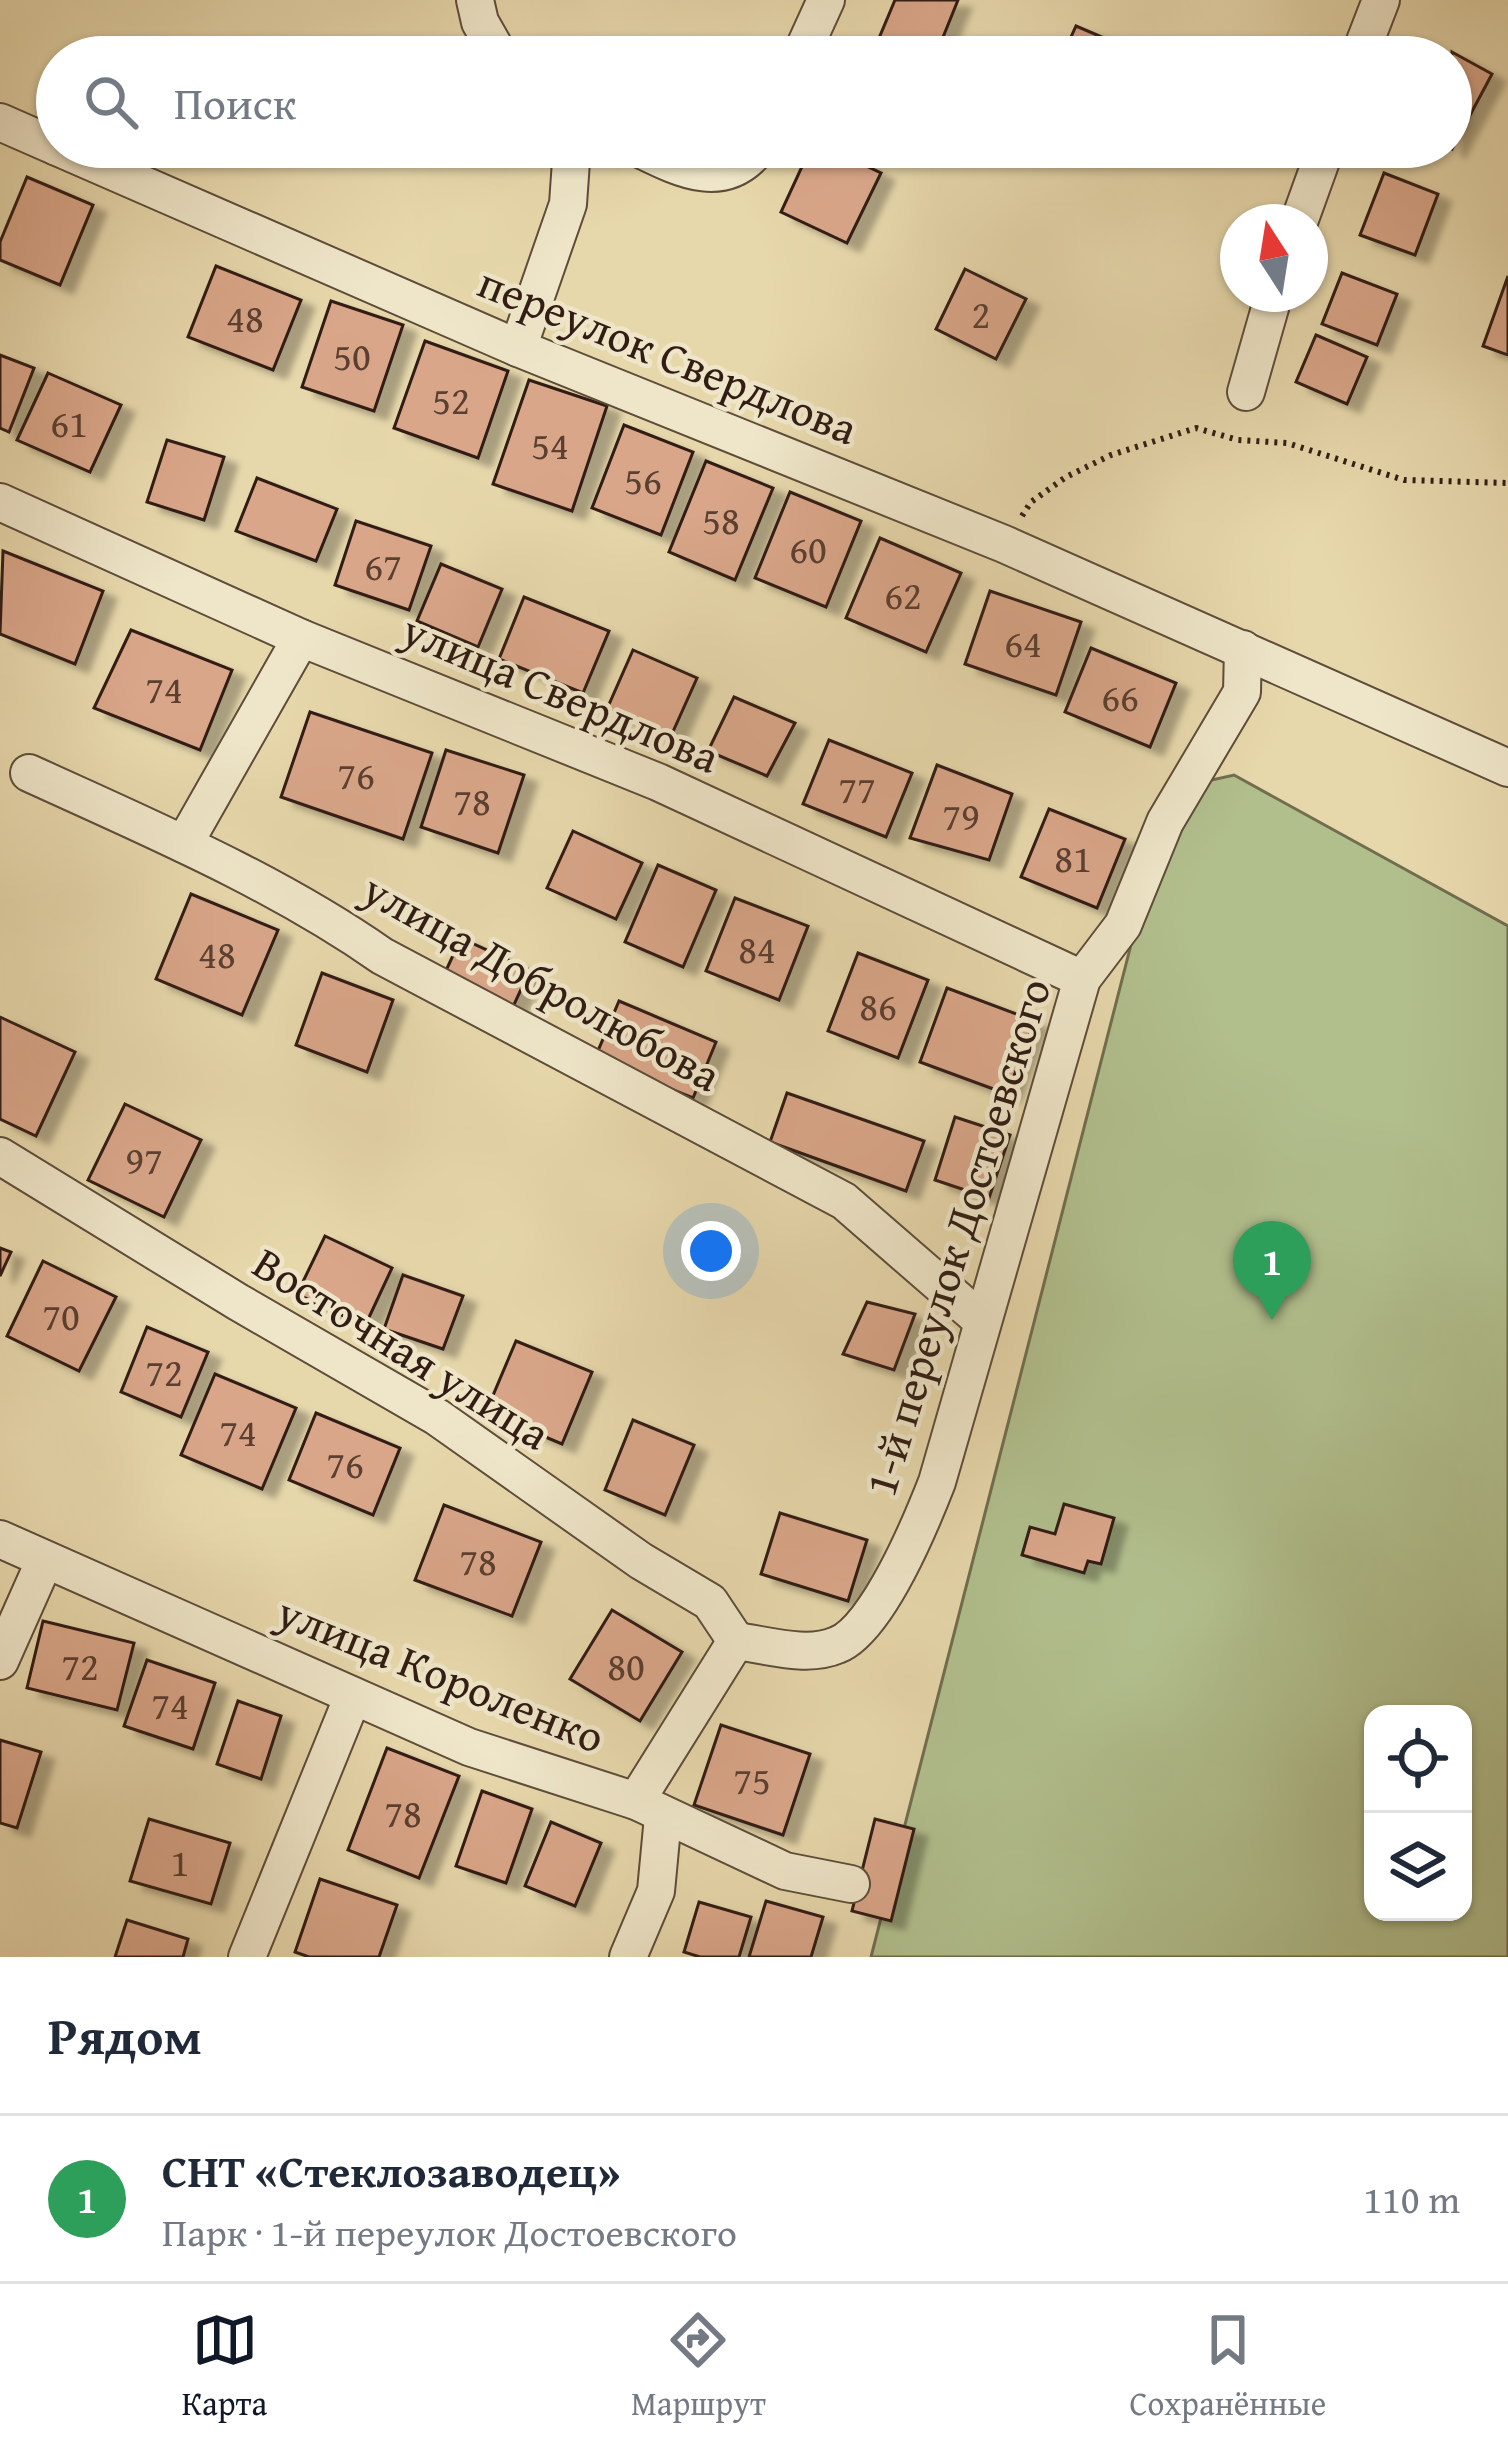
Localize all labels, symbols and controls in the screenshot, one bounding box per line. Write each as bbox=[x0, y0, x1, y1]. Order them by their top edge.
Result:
search box bbox=[36, 36, 1472, 168]
icon: search bbox=[78, 69, 144, 135]
text: Поиск bbox=[174, 70, 296, 135]
north arrow bbox=[1220, 204, 1328, 312]
street label: переулок Свердлова bbox=[469, 249, 868, 460]
house number: 2 bbox=[972, 285, 990, 342]
house number: 48 bbox=[226, 289, 264, 346]
house number: 50 bbox=[333, 327, 371, 384]
house number: 52 bbox=[432, 371, 470, 428]
house number: 61 bbox=[50, 394, 88, 451]
house number: 54 bbox=[531, 416, 569, 473]
house number: 56 bbox=[624, 451, 662, 508]
house number: 58 bbox=[702, 491, 740, 548]
house number: 60 bbox=[789, 520, 827, 577]
house number: 67 bbox=[364, 537, 402, 594]
house number: 62 bbox=[884, 566, 922, 623]
street label: улица Свердлова bbox=[392, 596, 730, 789]
house number: 64 bbox=[1004, 614, 1042, 671]
house number: 74 bbox=[145, 660, 183, 717]
house number: 66 bbox=[1101, 668, 1139, 725]
house number: 76 bbox=[337, 746, 375, 803]
house number: 77 bbox=[838, 760, 876, 817]
house number: 78 bbox=[453, 772, 491, 829]
house number: 79 bbox=[942, 787, 980, 844]
house number: 81 bbox=[1054, 829, 1092, 886]
street label: улица Добролюбова bbox=[351, 856, 733, 1107]
house number: 84 bbox=[738, 920, 776, 977]
house number: 48 bbox=[198, 925, 236, 982]
street label: 1-й переулок Достоевского bbox=[847, 970, 1066, 1503]
house number: 86 bbox=[859, 977, 897, 1034]
house number: 97 bbox=[125, 1131, 163, 1188]
your location bbox=[681, 1221, 741, 1281]
pin: 1 bbox=[1233, 1221, 1311, 1320]
street label: Восточная улица bbox=[241, 1230, 564, 1465]
house number: 70 bbox=[42, 1287, 80, 1344]
house number: 72 bbox=[145, 1343, 183, 1400]
house number: 74 bbox=[219, 1403, 257, 1460]
house number: 76 bbox=[326, 1435, 364, 1492]
house number: 78 bbox=[459, 1532, 497, 1589]
street label: улица Короленко bbox=[267, 1578, 615, 1769]
house number: 72 bbox=[61, 1637, 99, 1694]
house number: 80 bbox=[607, 1637, 645, 1694]
house number: 74 bbox=[151, 1676, 189, 1733]
map controls bbox=[1364, 1705, 1472, 1921]
button: locate bbox=[1364, 1705, 1472, 1813]
house number: 75 bbox=[733, 1751, 771, 1808]
house number: 78 bbox=[384, 1784, 422, 1841]
button: layers bbox=[1364, 1813, 1472, 1921]
house number: 1 bbox=[171, 1833, 189, 1890]
text: Рядом bbox=[48, 1998, 202, 2073]
text: СНТ «Стеклозаводец» bbox=[162, 2138, 620, 2203]
text: 1 bbox=[77, 2170, 97, 2227]
text: 110 m bbox=[1363, 2170, 1460, 2227]
text: Парк · 1-й переулок Достоевского bbox=[162, 2203, 737, 2260]
tab: Карта bbox=[182, 2307, 267, 2427]
tab: Маршрут bbox=[631, 2307, 766, 2427]
tab: Сохранённые bbox=[1130, 2307, 1326, 2427]

